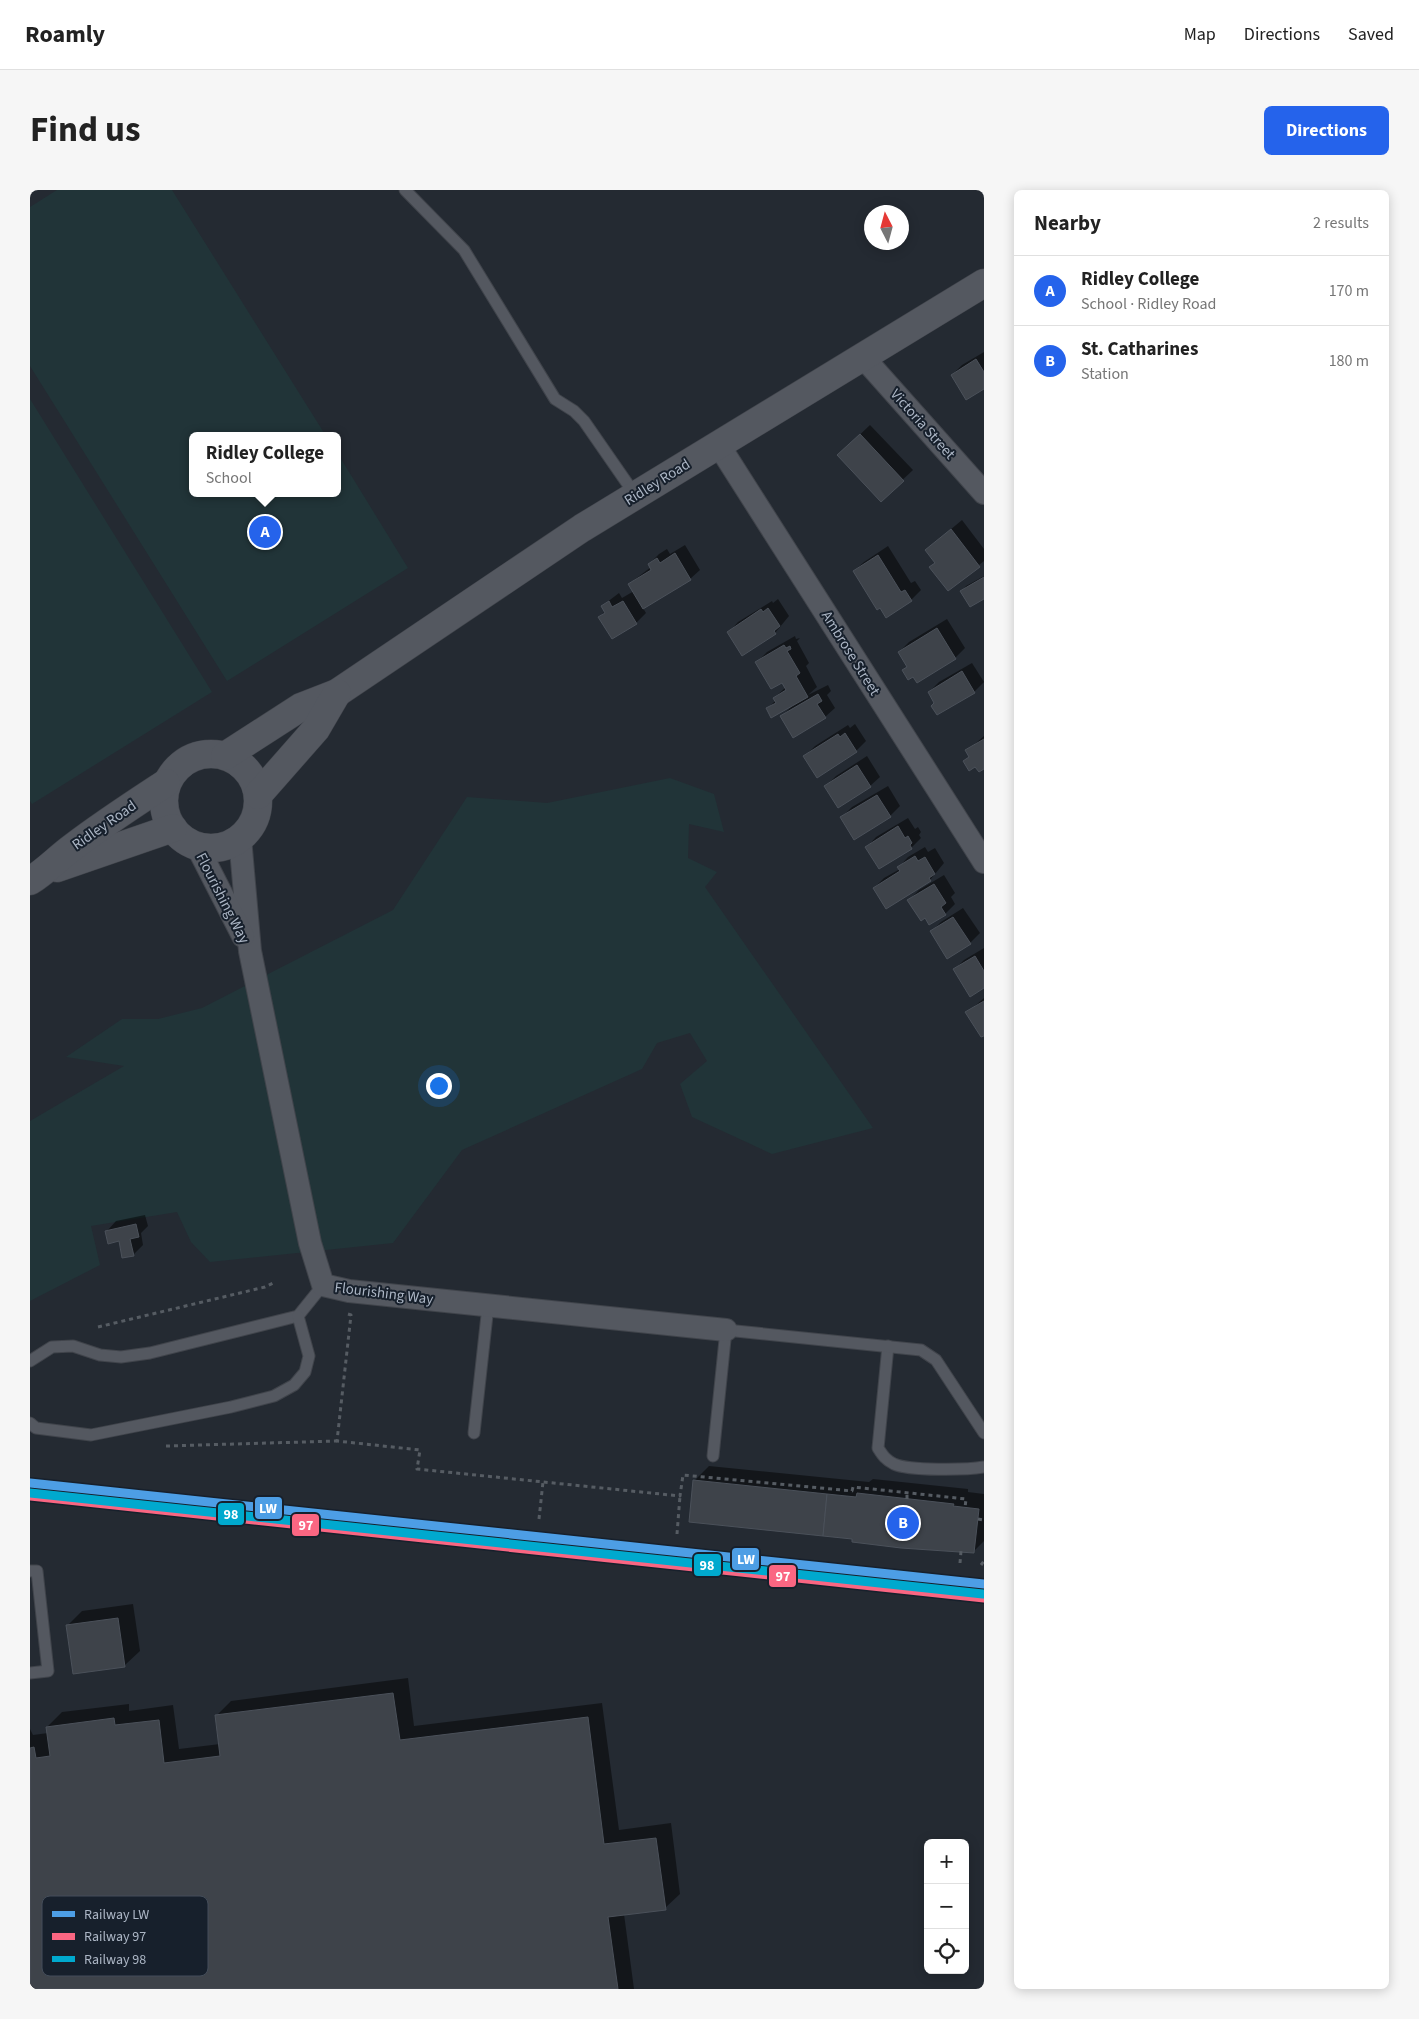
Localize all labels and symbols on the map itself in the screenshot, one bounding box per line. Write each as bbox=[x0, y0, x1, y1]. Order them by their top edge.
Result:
north arrow bbox=[864, 205, 909, 250]
street label: Victoria Street bbox=[885, 385, 960, 464]
street label: Ridley Road bbox=[620, 454, 694, 511]
pin: A bbox=[249, 513, 281, 551]
street label: Ambrose Street bbox=[816, 607, 885, 700]
street label: Ridley Road bbox=[68, 796, 141, 855]
street label: Flourishing Way bbox=[191, 849, 254, 947]
your location bbox=[426, 1073, 452, 1099]
street label: Flourishing Way bbox=[333, 1277, 435, 1310]
line badge: LW bbox=[254, 1496, 283, 1520]
text: LW bbox=[259, 1499, 278, 1519]
line badge: 98 bbox=[217, 1502, 245, 1526]
pin: B bbox=[887, 1504, 919, 1542]
text: 98 bbox=[224, 1505, 238, 1525]
line badge: 97 bbox=[291, 1513, 320, 1537]
text: 97 bbox=[299, 1516, 313, 1536]
line badge: LW bbox=[731, 1547, 760, 1571]
text: LW bbox=[737, 1550, 756, 1570]
line badge: 98 bbox=[693, 1553, 722, 1577]
text: 98 bbox=[700, 1556, 714, 1576]
line badge: 97 bbox=[768, 1564, 797, 1588]
text: 97 bbox=[776, 1567, 790, 1587]
legend bbox=[42, 1896, 208, 1976]
text: Railway LW bbox=[84, 1905, 149, 1925]
text: Railway 97 bbox=[84, 1927, 146, 1947]
text: Railway 98 bbox=[84, 1950, 146, 1970]

